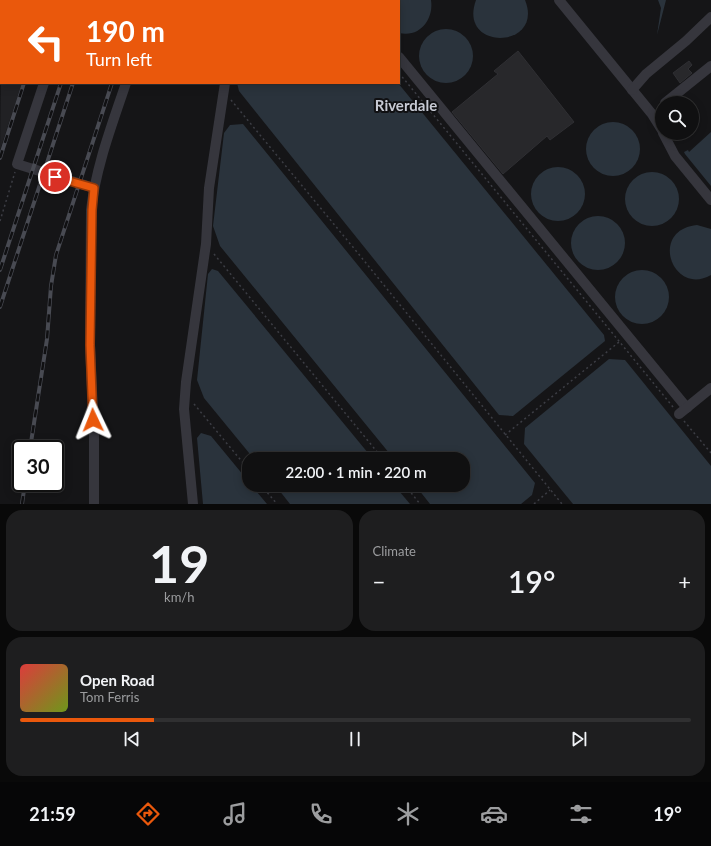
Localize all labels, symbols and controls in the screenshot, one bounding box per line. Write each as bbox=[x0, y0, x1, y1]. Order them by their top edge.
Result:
text: 190 m bbox=[86, 14, 165, 48]
icon: left bbox=[20, 16, 72, 68]
text: Turn left bbox=[86, 48, 152, 70]
district label: Riverdale bbox=[375, 96, 437, 114]
map controls bbox=[655, 96, 699, 140]
button: search bbox=[655, 96, 699, 140]
pin bbox=[38, 160, 72, 194]
icon: arrive bbox=[44, 166, 66, 188]
position arrow bbox=[72, 399, 114, 441]
speed limit sign: 30 bbox=[12, 440, 64, 492]
text: 22:00 · 1 min · 220 m bbox=[286, 463, 426, 481]
text: 19 bbox=[149, 532, 209, 594]
text: Climate bbox=[373, 543, 416, 559]
text: 19° bbox=[508, 563, 555, 599]
text: − bbox=[373, 568, 385, 595]
text: + bbox=[678, 568, 691, 595]
text: km/h bbox=[164, 589, 194, 605]
text: Open Road bbox=[80, 671, 155, 689]
text: Tom Ferris bbox=[80, 689, 139, 705]
icon: previous bbox=[121, 728, 143, 750]
icon: pause bbox=[344, 728, 366, 750]
icon: next bbox=[568, 728, 590, 750]
icon: directions bbox=[134, 800, 162, 828]
icon: music bbox=[221, 800, 249, 828]
icon: phone bbox=[307, 800, 335, 828]
icon: climate bbox=[394, 800, 422, 828]
icon: car bbox=[480, 800, 508, 828]
icon: filters bbox=[567, 800, 595, 828]
text: 21:59 bbox=[29, 803, 76, 825]
text: 19° bbox=[653, 803, 682, 825]

